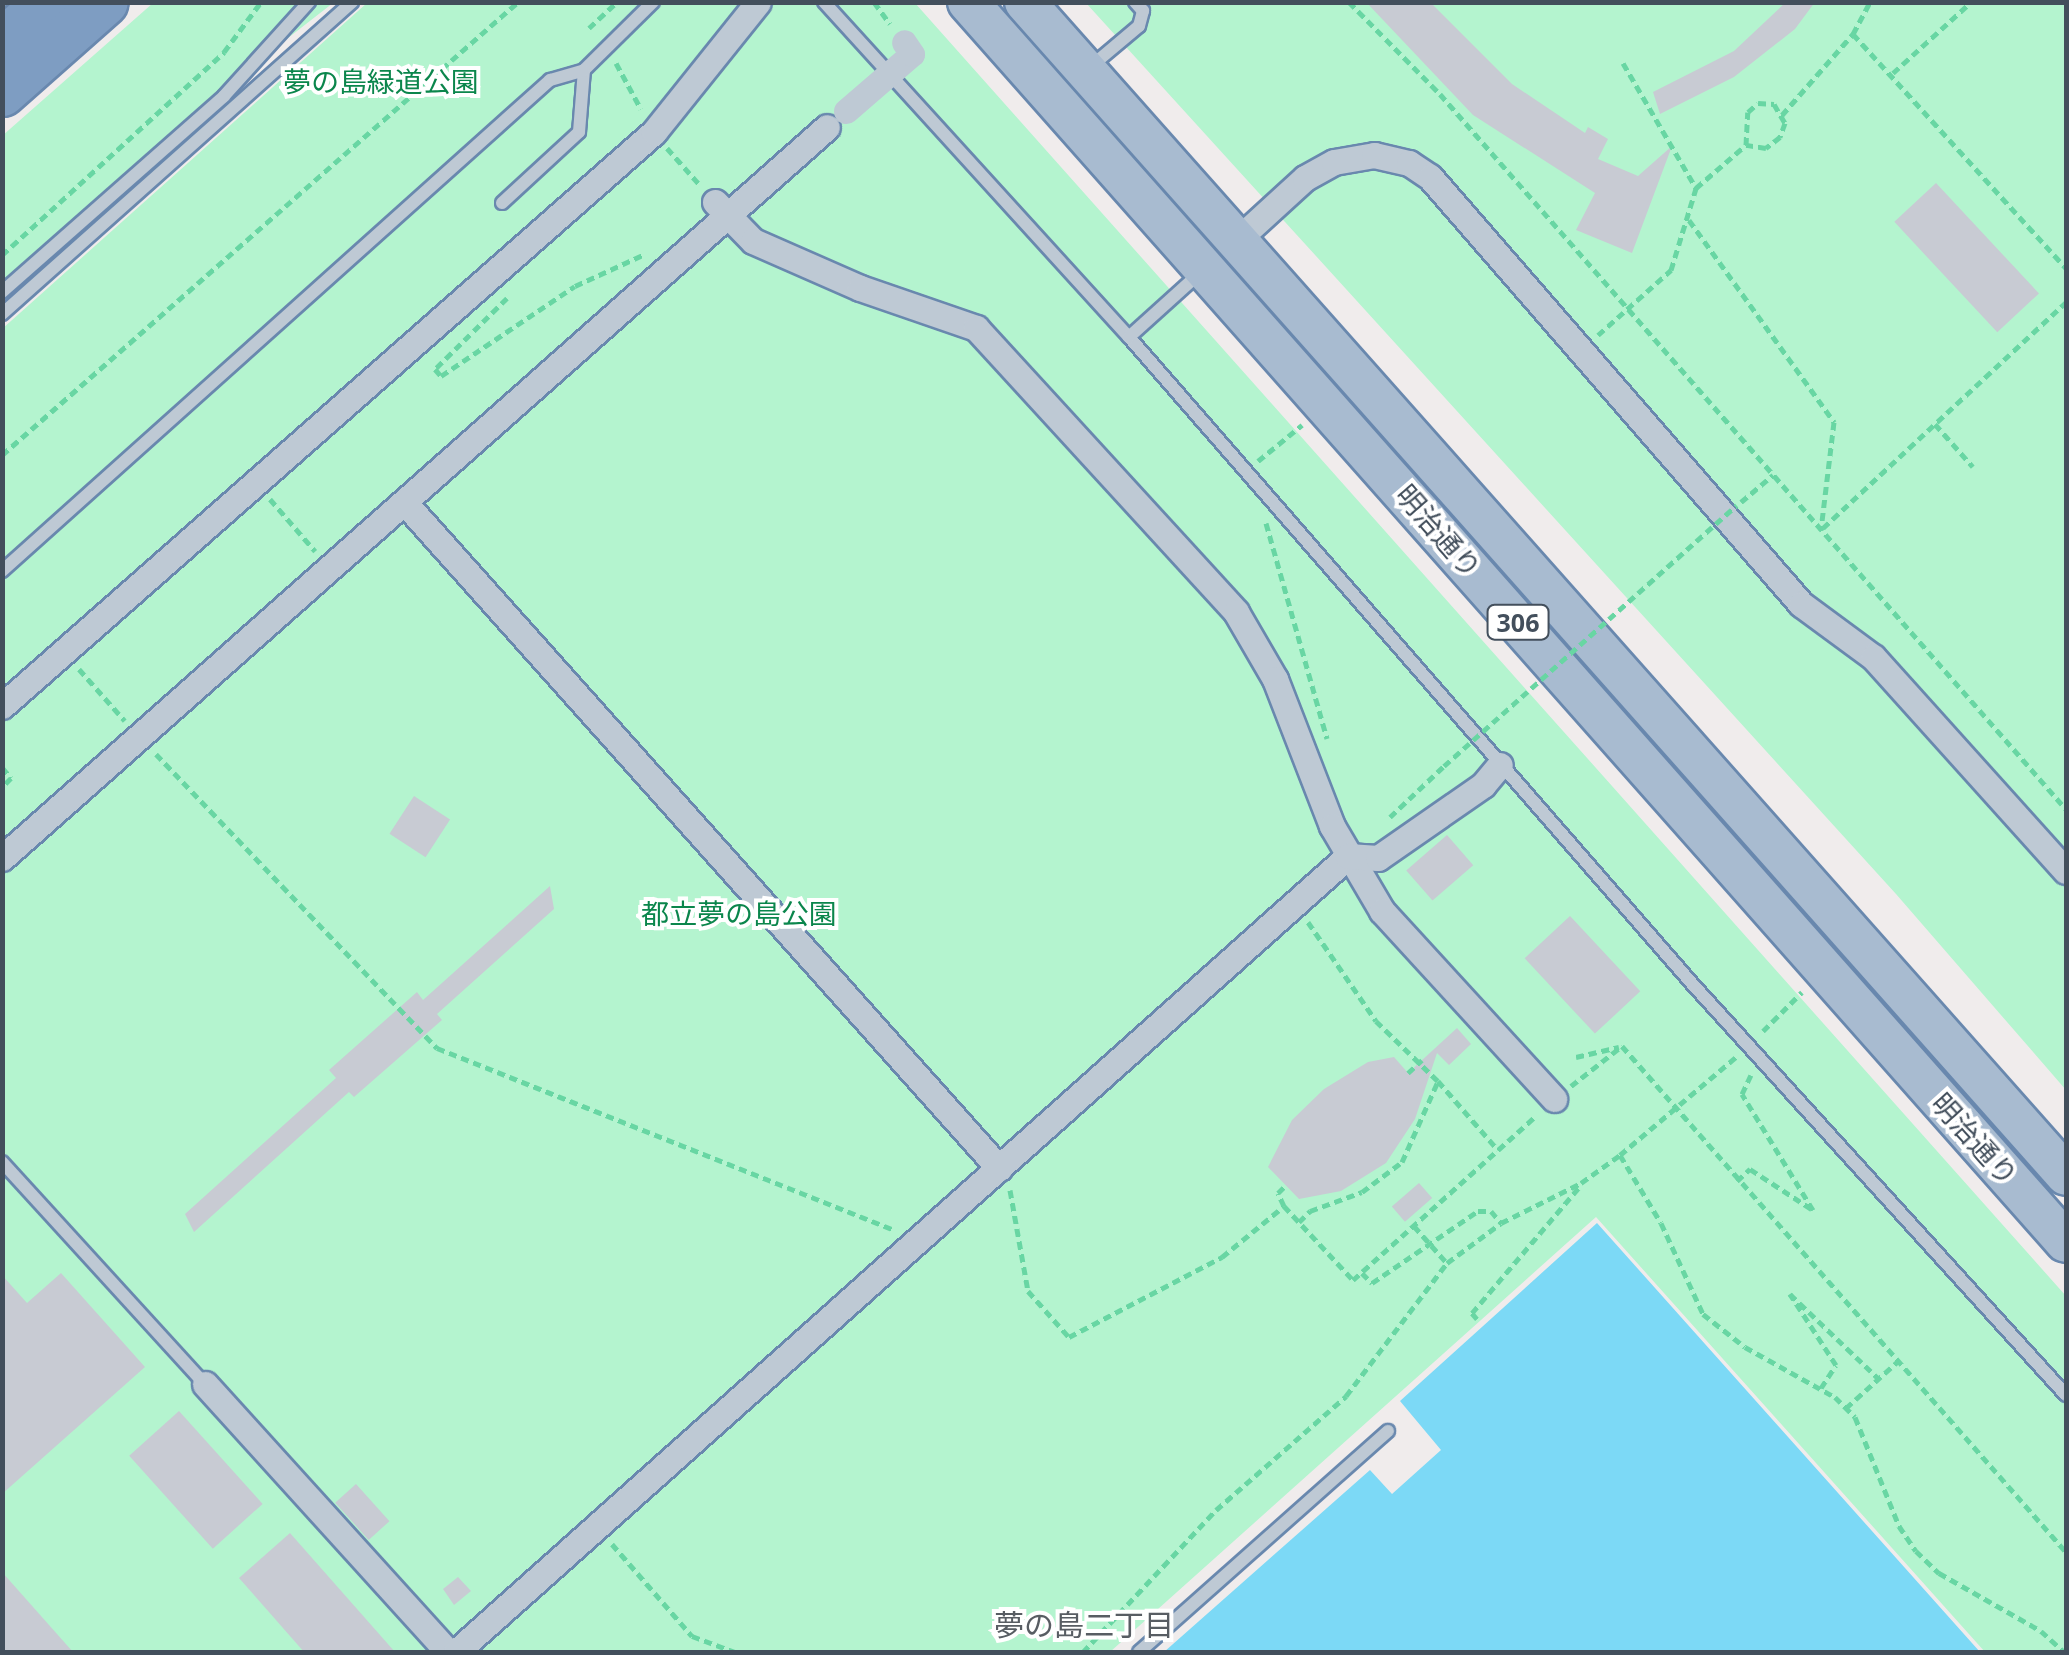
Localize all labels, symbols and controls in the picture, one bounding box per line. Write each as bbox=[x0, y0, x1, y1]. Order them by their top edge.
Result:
park label: 夢の島緑道公園 bbox=[283, 64, 479, 98]
street label: 明治通り bbox=[1390, 478, 1488, 584]
road number: 306 bbox=[1486, 602, 1550, 642]
park label: 都立夢の島公園 bbox=[641, 896, 837, 930]
street label: 明治通り bbox=[1925, 1086, 2025, 1192]
district label: 夢の島二丁目 bbox=[994, 1607, 1174, 1643]

